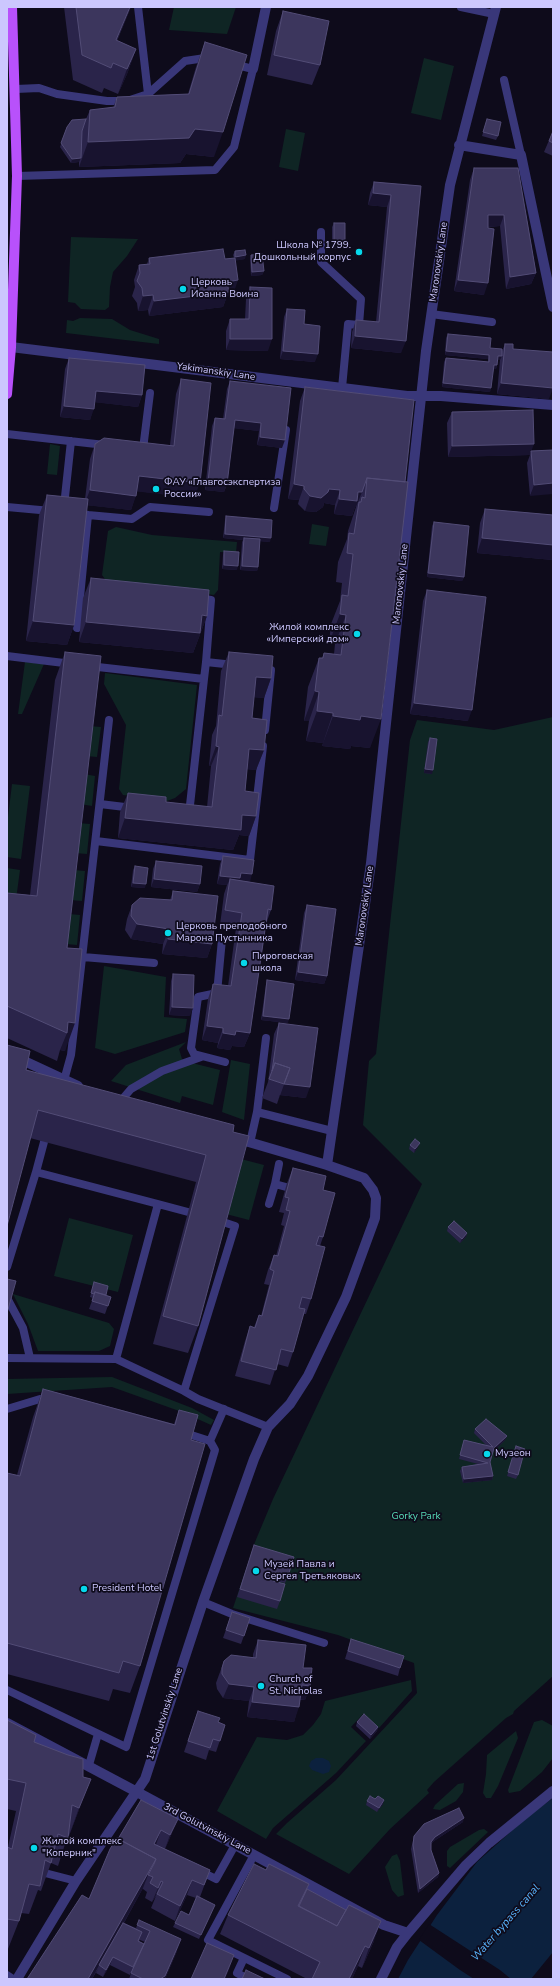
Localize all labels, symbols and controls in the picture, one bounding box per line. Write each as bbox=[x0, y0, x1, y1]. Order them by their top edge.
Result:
street label: Maronovskiy Lane bbox=[427, 221, 451, 303]
place label: Школа № 1799. Дошкольный корпус bbox=[253, 240, 351, 264]
marker: Школа № 1799. Дошкольный корпус bbox=[354, 247, 364, 257]
place label: Церковь Иоанна Воина bbox=[191, 277, 259, 300]
marker: Церковь Иоанна Воина bbox=[178, 284, 188, 294]
street label: Yakimanskiy Lane bbox=[176, 361, 256, 383]
place label: ФАУ «Главгосэкспертиза России» bbox=[164, 477, 281, 500]
marker: ФАУ «Главгосэкспертиза России» bbox=[151, 484, 161, 494]
street label: Maronovskiy Lane bbox=[391, 543, 411, 625]
place label: Жилой комплекс «Имперский дом» bbox=[267, 622, 349, 646]
marker: Жилой комплекс «Имперский дом» bbox=[352, 629, 362, 639]
street label: Maronovskiy Lane bbox=[353, 865, 377, 947]
place label: Церковь преподобного Марона Пустынника bbox=[176, 921, 287, 944]
marker: Церковь преподобного Марона Пустынника bbox=[163, 928, 173, 938]
place label: Пироговская школа bbox=[252, 951, 313, 974]
marker: Пироговская школа bbox=[239, 958, 249, 968]
place label: Музеон bbox=[495, 1448, 531, 1460]
marker: Музеон bbox=[482, 1449, 492, 1459]
park label: Gorky Park bbox=[392, 1511, 440, 1523]
place label: Музей Павла и Сергея Третьяковых bbox=[264, 1559, 361, 1582]
marker: Музей Павла и Сергея Третьяковых bbox=[251, 1566, 261, 1576]
place label: President Hotel bbox=[92, 1583, 162, 1595]
marker: President Hotel bbox=[79, 1584, 89, 1594]
street label: 1st Golutvinskiy Lane bbox=[144, 1666, 186, 1762]
place label: Church of St. Nicholas bbox=[269, 1674, 322, 1698]
marker: Church of St. Nicholas bbox=[256, 1681, 266, 1691]
street label: 3rd Golutvinskiy Lane bbox=[161, 1801, 253, 1857]
place label: Жилой комплекс "Коперник" bbox=[42, 1836, 122, 1860]
marker: Жилой комплекс "Коперник" bbox=[29, 1843, 39, 1853]
water label: Water bypass canal bbox=[469, 1882, 543, 1964]

